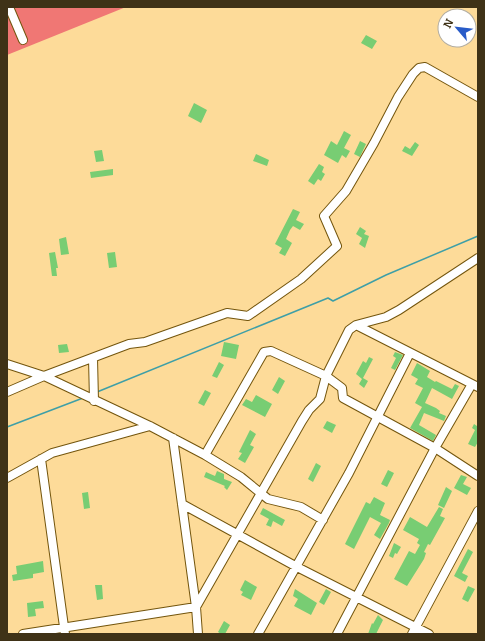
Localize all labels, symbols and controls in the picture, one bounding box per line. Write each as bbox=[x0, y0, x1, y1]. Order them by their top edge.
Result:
north arrow bbox=[437, 8, 477, 48]
text: N bbox=[441, 16, 457, 30]

